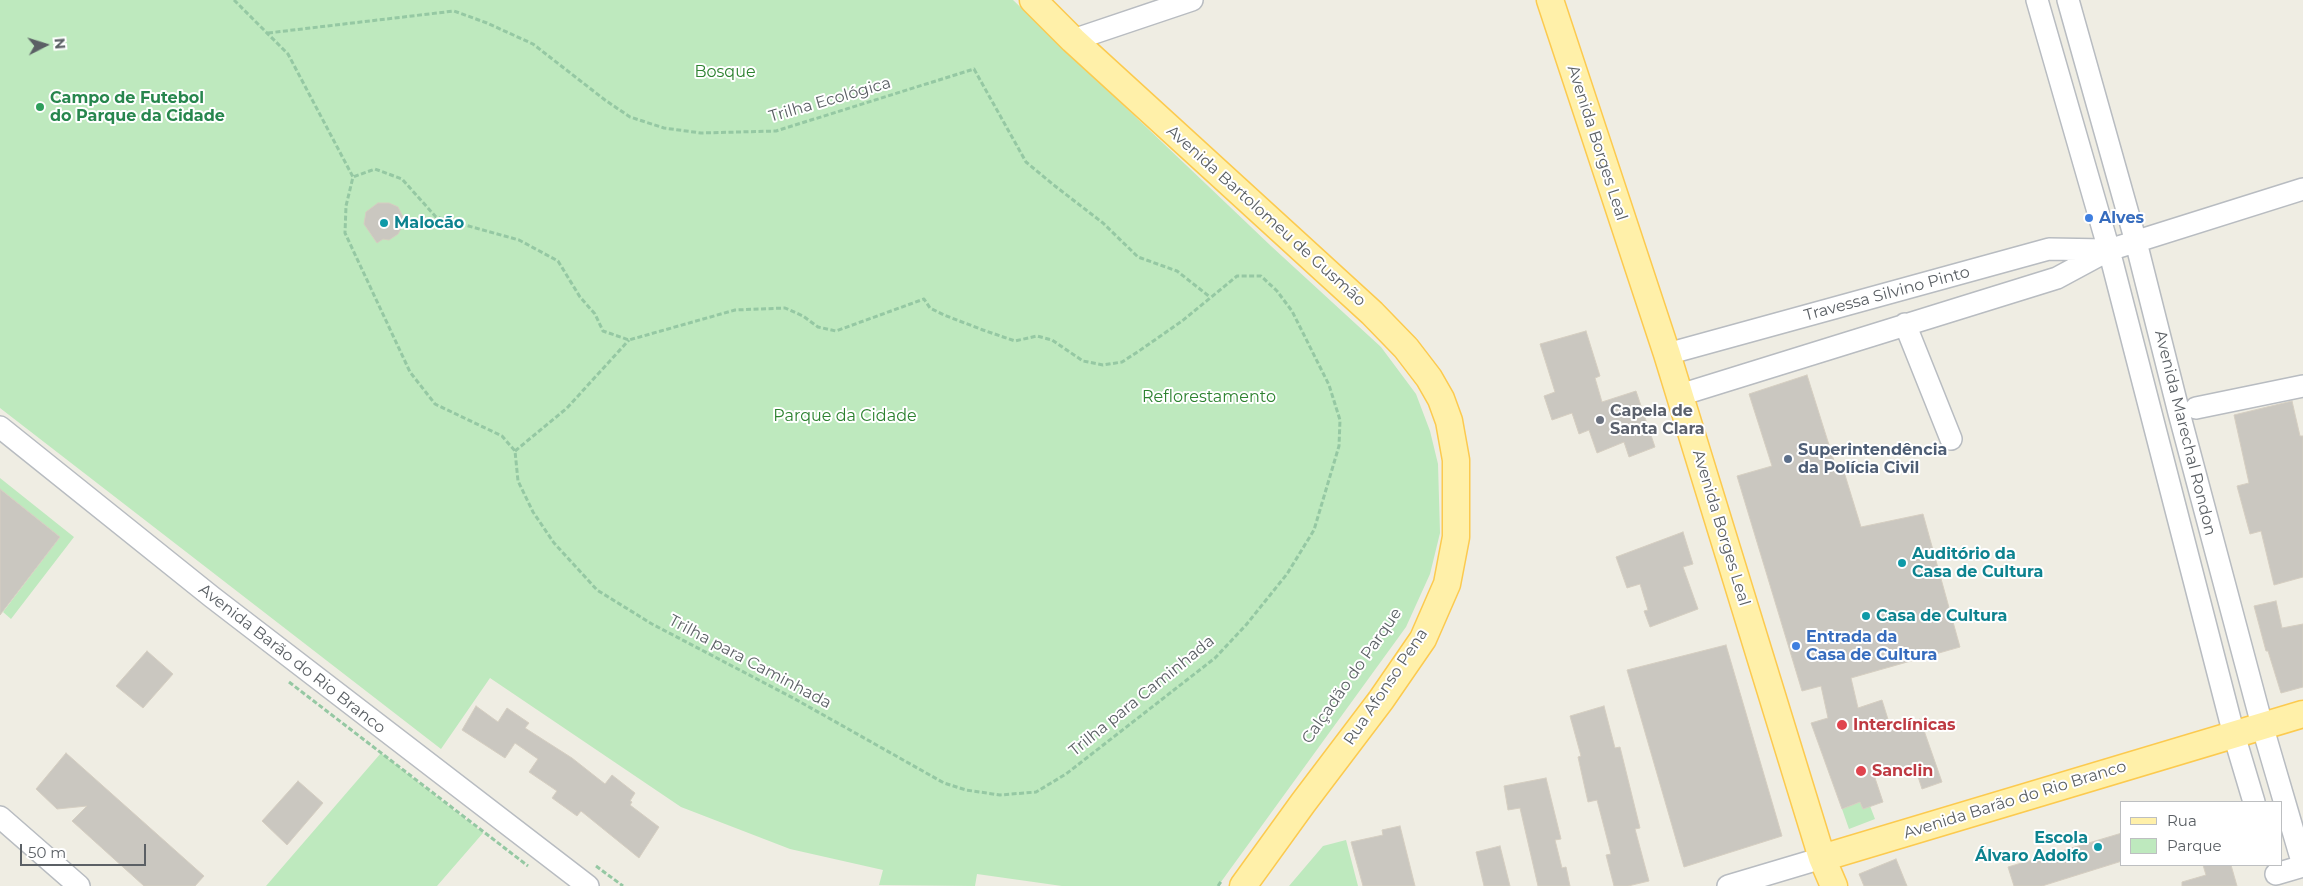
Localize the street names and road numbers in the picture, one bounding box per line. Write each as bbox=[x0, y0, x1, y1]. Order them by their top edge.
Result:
street label: Avenida Borges Leal bbox=[1563, 63, 1631, 223]
street label: Trilha Ecológica bbox=[767, 73, 893, 127]
street label: Avenida Bartolomeu de Gusmão bbox=[1163, 121, 1369, 311]
street label: Travessa Silvino Pinto bbox=[1802, 263, 1972, 325]
street label: Avenida Marechal Rondon bbox=[2150, 328, 2220, 538]
street label: Avenida Borges Leal bbox=[1688, 448, 1754, 608]
street label: Avenida Barão do Rio Branco bbox=[195, 580, 389, 738]
street label: Calçadão do Parque bbox=[1298, 604, 1406, 748]
street label: Trilha para Caminhada bbox=[665, 611, 835, 713]
street label: Rua Afonso Pena bbox=[1340, 625, 1432, 749]
street label: Trilha para Caminhada bbox=[1066, 632, 1218, 760]
street label: Avenida Barão do Rio Branco bbox=[1901, 757, 2129, 843]

